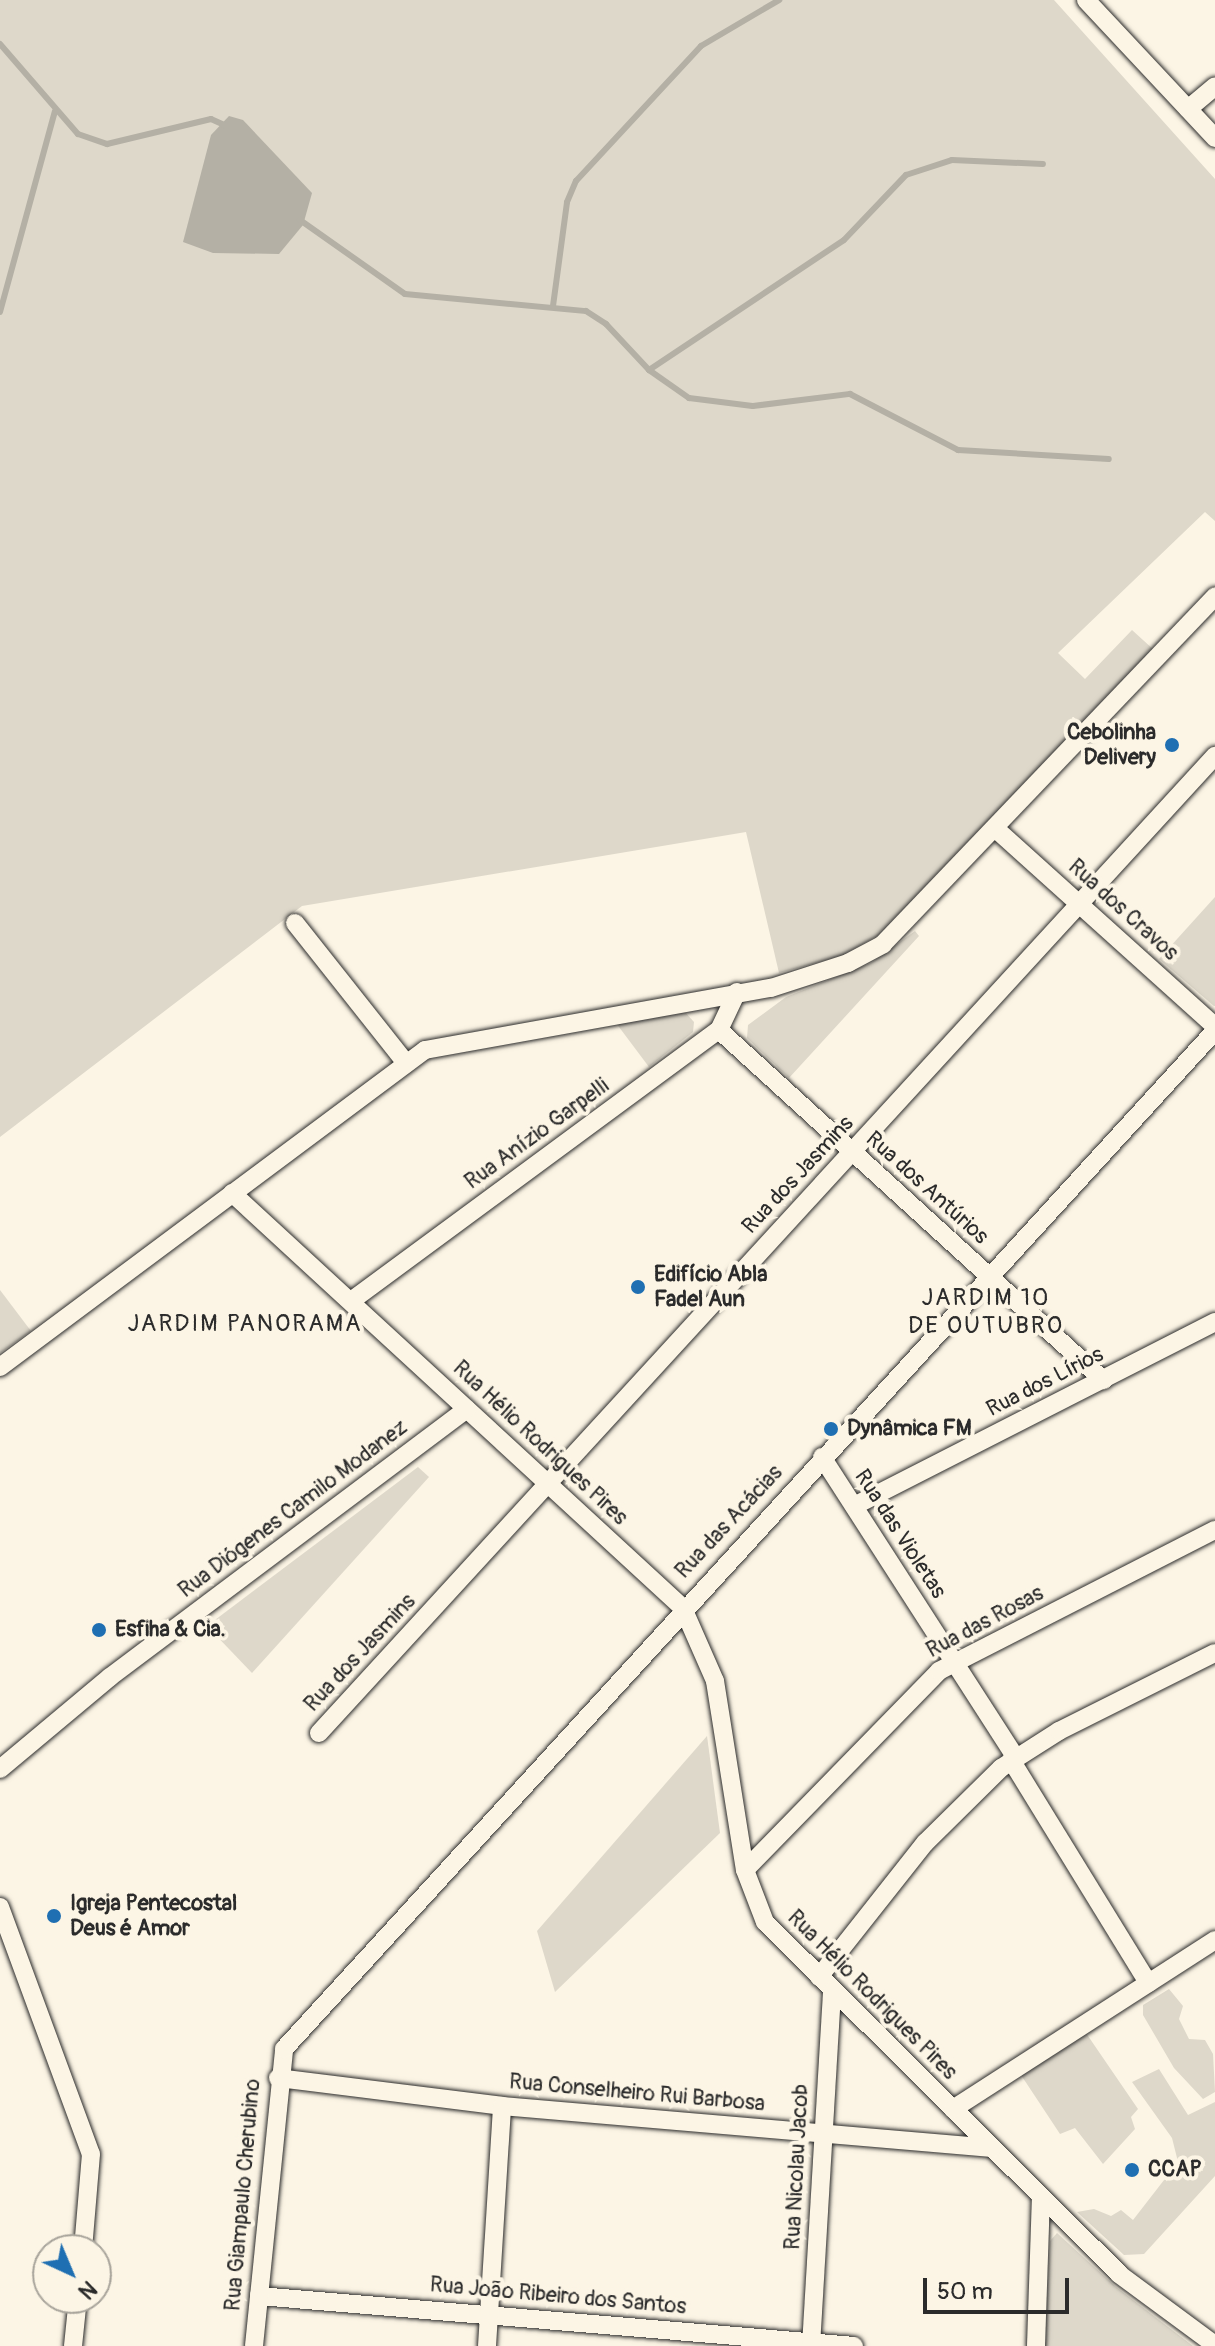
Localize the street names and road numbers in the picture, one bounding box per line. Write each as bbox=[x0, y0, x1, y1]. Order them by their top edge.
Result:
street label: Rua dos Cravos bbox=[1063, 854, 1183, 966]
street label: Rua Anízio Garpelli bbox=[460, 1073, 614, 1195]
street label: Rua dos Jasmins bbox=[737, 1111, 859, 1239]
street label: Rua dos Antúrios bbox=[860, 1126, 994, 1250]
street label: Rua dos Lírios bbox=[982, 1341, 1108, 1423]
street label: Rua Hélio Rodrigues Pires bbox=[447, 1355, 633, 1531]
street label: Rua Diógenes Camilo Modanez bbox=[173, 1414, 413, 1604]
street label: Rua das Acácias bbox=[670, 1460, 788, 1584]
street label: Rua das Violetas bbox=[849, 1465, 951, 1603]
street label: Rua das Rosas bbox=[922, 1580, 1048, 1664]
street label: Rua dos Jasmins bbox=[299, 1589, 421, 1717]
street label: Rua Hélio Rodrigues Pires bbox=[782, 1905, 962, 2085]
street label: Rua Conselheiro Rui Barbosa bbox=[508, 2069, 766, 2117]
street label: Rua Giampaulo Cherubino bbox=[220, 2078, 266, 2312]
street label: Rua Nicolau Jacob bbox=[779, 2083, 815, 2251]
street label: Rua João Ribeiro dos Santos bbox=[429, 2272, 687, 2320]

